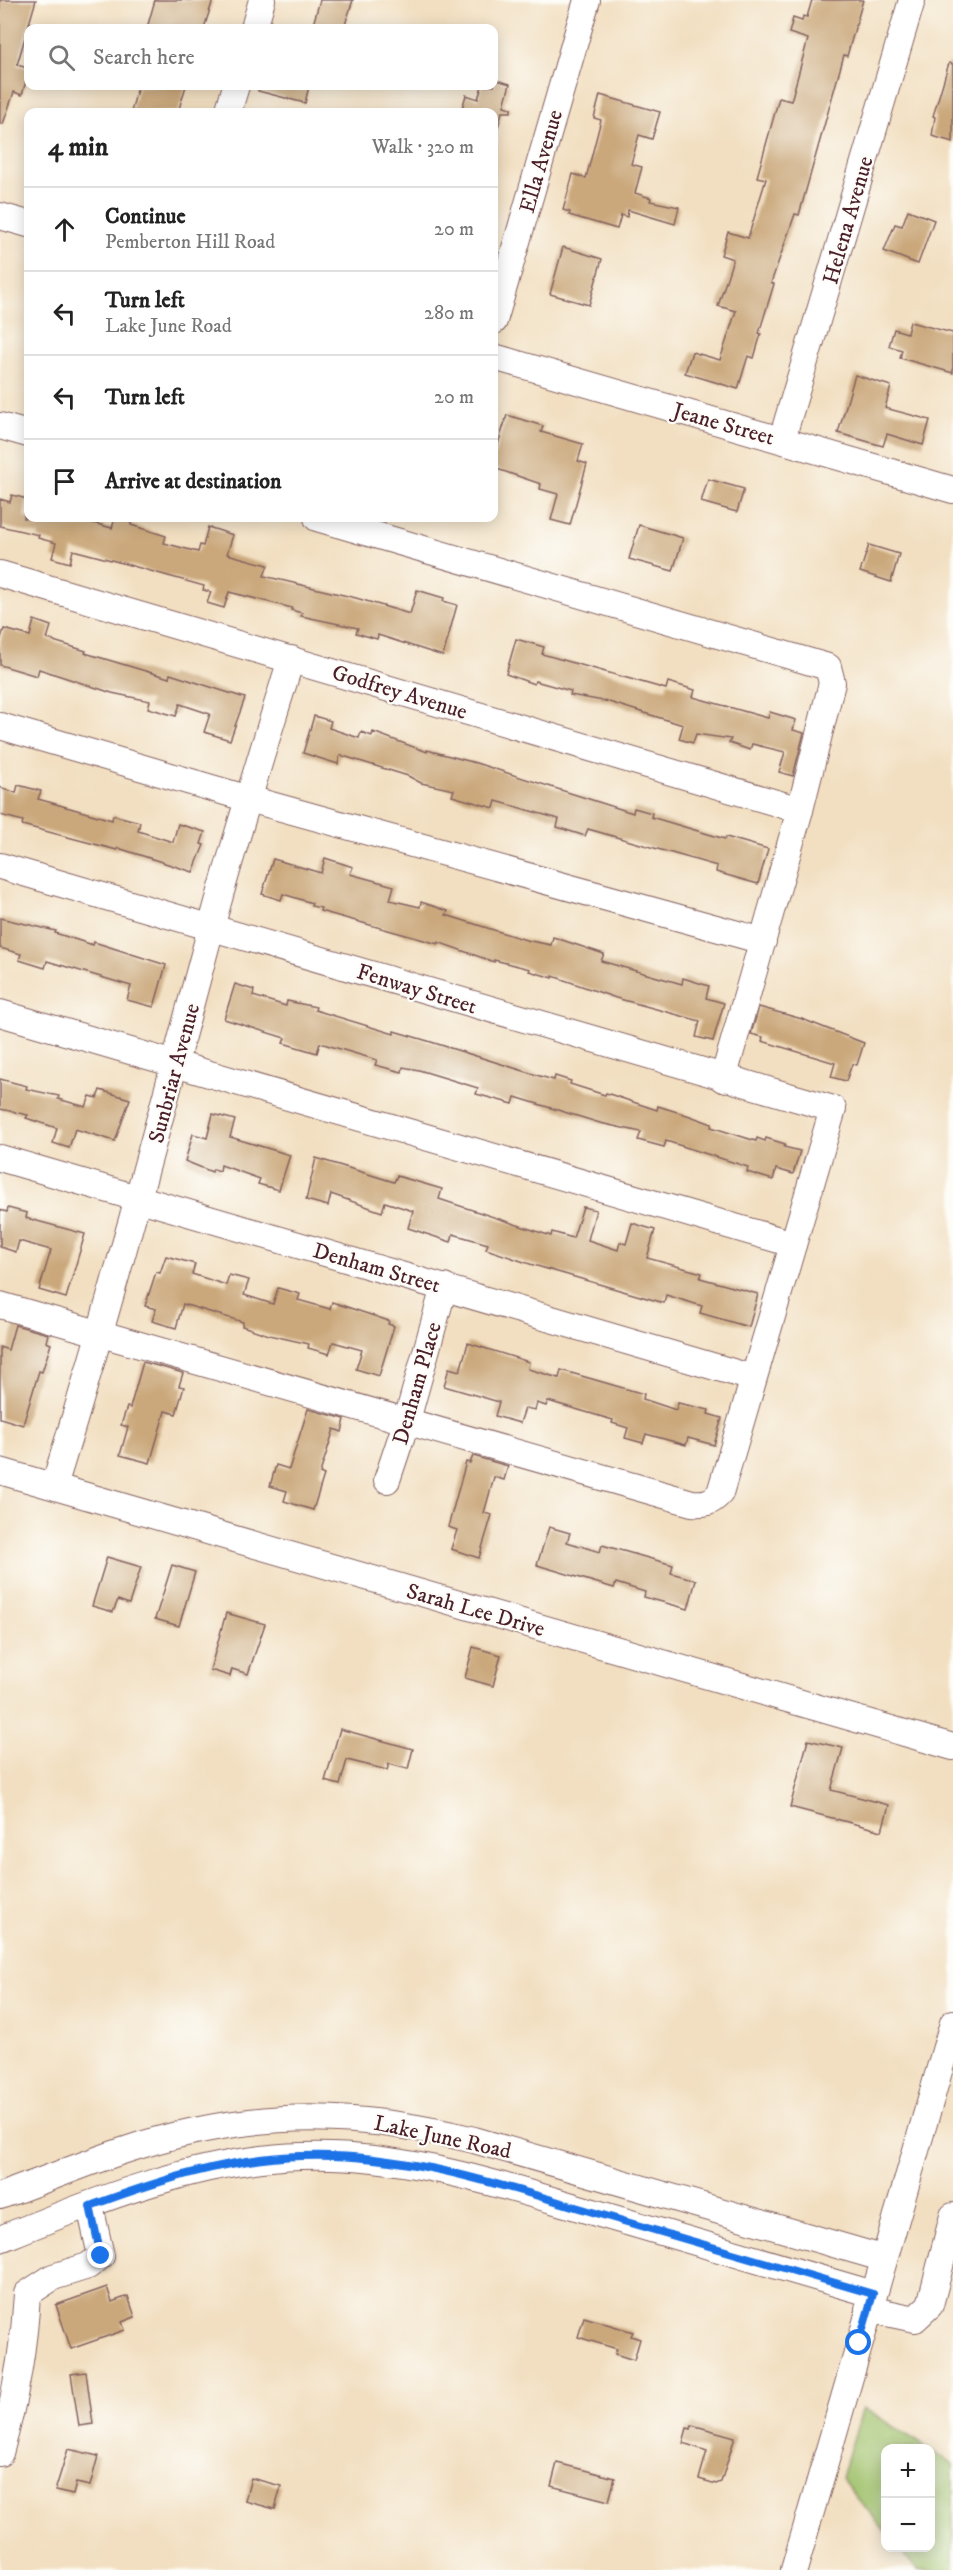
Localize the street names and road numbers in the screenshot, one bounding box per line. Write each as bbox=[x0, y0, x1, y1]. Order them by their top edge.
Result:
street label: Ella Avenue bbox=[514, 107, 569, 216]
street label: Helena Avenue bbox=[817, 153, 880, 288]
street label: Jeane Street bbox=[668, 397, 777, 452]
street label: Godfrey Avenue bbox=[329, 659, 470, 726]
street label: Fenway Street bbox=[353, 958, 480, 1020]
street label: Sunbriar Avenue bbox=[143, 1001, 206, 1146]
street label: Denham Street bbox=[310, 1237, 443, 1299]
street label: Denham Place bbox=[387, 1319, 448, 1448]
street label: Sarah Lee Drive bbox=[403, 1578, 548, 1643]
street label: Lake June Road bbox=[372, 2110, 514, 2165]

